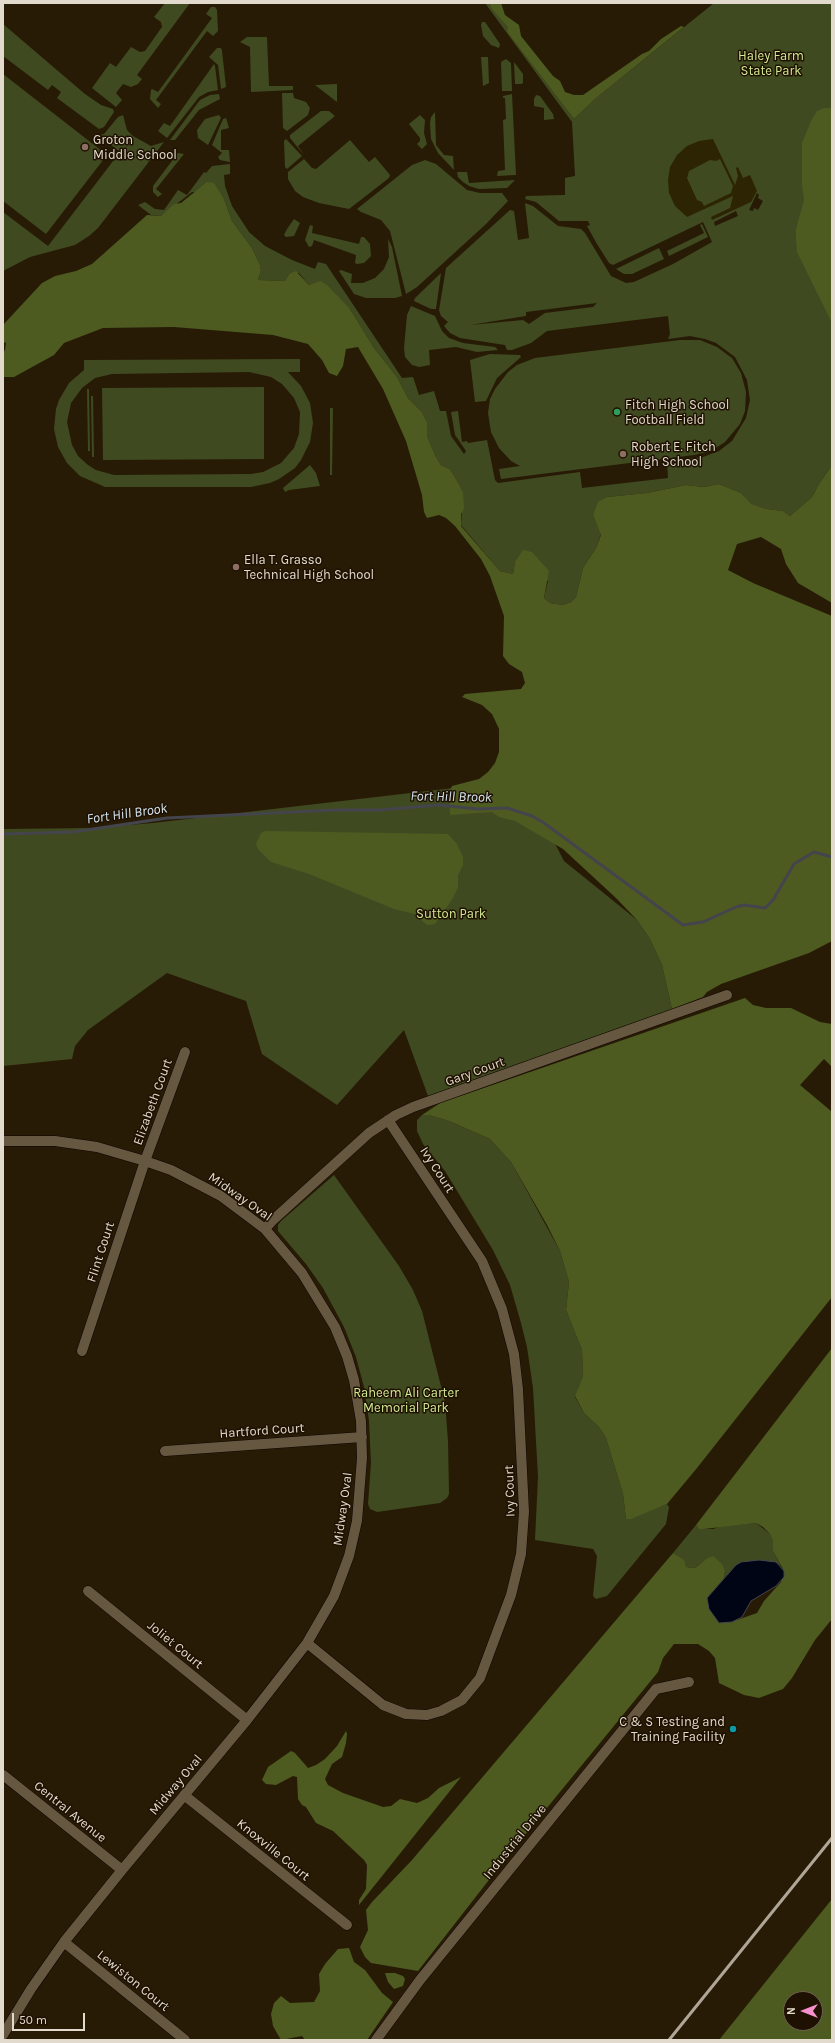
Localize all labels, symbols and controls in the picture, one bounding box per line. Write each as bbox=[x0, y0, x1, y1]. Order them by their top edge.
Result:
park label: Haley Farm State Park bbox=[738, 48, 804, 79]
place label: Groton Middle School bbox=[93, 132, 177, 163]
marker: Groton Middle School bbox=[80, 142, 90, 152]
place label: Fitch High School Football Field bbox=[625, 397, 729, 428]
marker: Fitch High School Football Field bbox=[612, 407, 622, 417]
place label: Robert E. Fitch High School bbox=[631, 439, 716, 470]
marker: Robert E. Fitch High School bbox=[618, 449, 628, 459]
place label: Ella T. Grasso Technical High School bbox=[244, 552, 374, 583]
marker: Ella T. Grasso Technical High School bbox=[231, 562, 241, 572]
water label: Fort Hill Brook bbox=[410, 788, 492, 806]
water label: Fort Hill Brook bbox=[86, 800, 168, 828]
park label: Sutton Park bbox=[416, 906, 486, 922]
street label: Gary Court bbox=[443, 1054, 507, 1090]
street label: Elizabeth Court bbox=[130, 1057, 176, 1147]
street label: Ivy Court bbox=[416, 1144, 458, 1196]
street label: Midway Oval bbox=[205, 1169, 275, 1225]
street label: Flint Court bbox=[84, 1220, 118, 1284]
park label: Raheem Ali Carter Memorial Park bbox=[353, 1385, 459, 1416]
street label: Hartford Court bbox=[219, 1420, 305, 1442]
street label: Ivy Court bbox=[501, 1465, 519, 1517]
street label: Midway Oval bbox=[330, 1471, 356, 1547]
street label: Joliet Court bbox=[144, 1618, 206, 1672]
place label: C & S Testing and Training Facility bbox=[619, 1714, 725, 1745]
marker: C & S Testing and Training Facility bbox=[728, 1724, 738, 1734]
street label: Midway Oval bbox=[146, 1752, 206, 1818]
street label: Central Avenue bbox=[31, 1778, 109, 1846]
street label: Industrial Drive bbox=[480, 1801, 550, 1883]
street label: Knoxville Court bbox=[233, 1816, 313, 1884]
street label: Lewiston Court bbox=[94, 1947, 172, 2015]
north arrow bbox=[783, 1991, 823, 2031]
scale bar bbox=[14, 2005, 87, 2031]
text: N bbox=[785, 2007, 798, 2015]
text: 50 m bbox=[19, 2013, 47, 2027]

